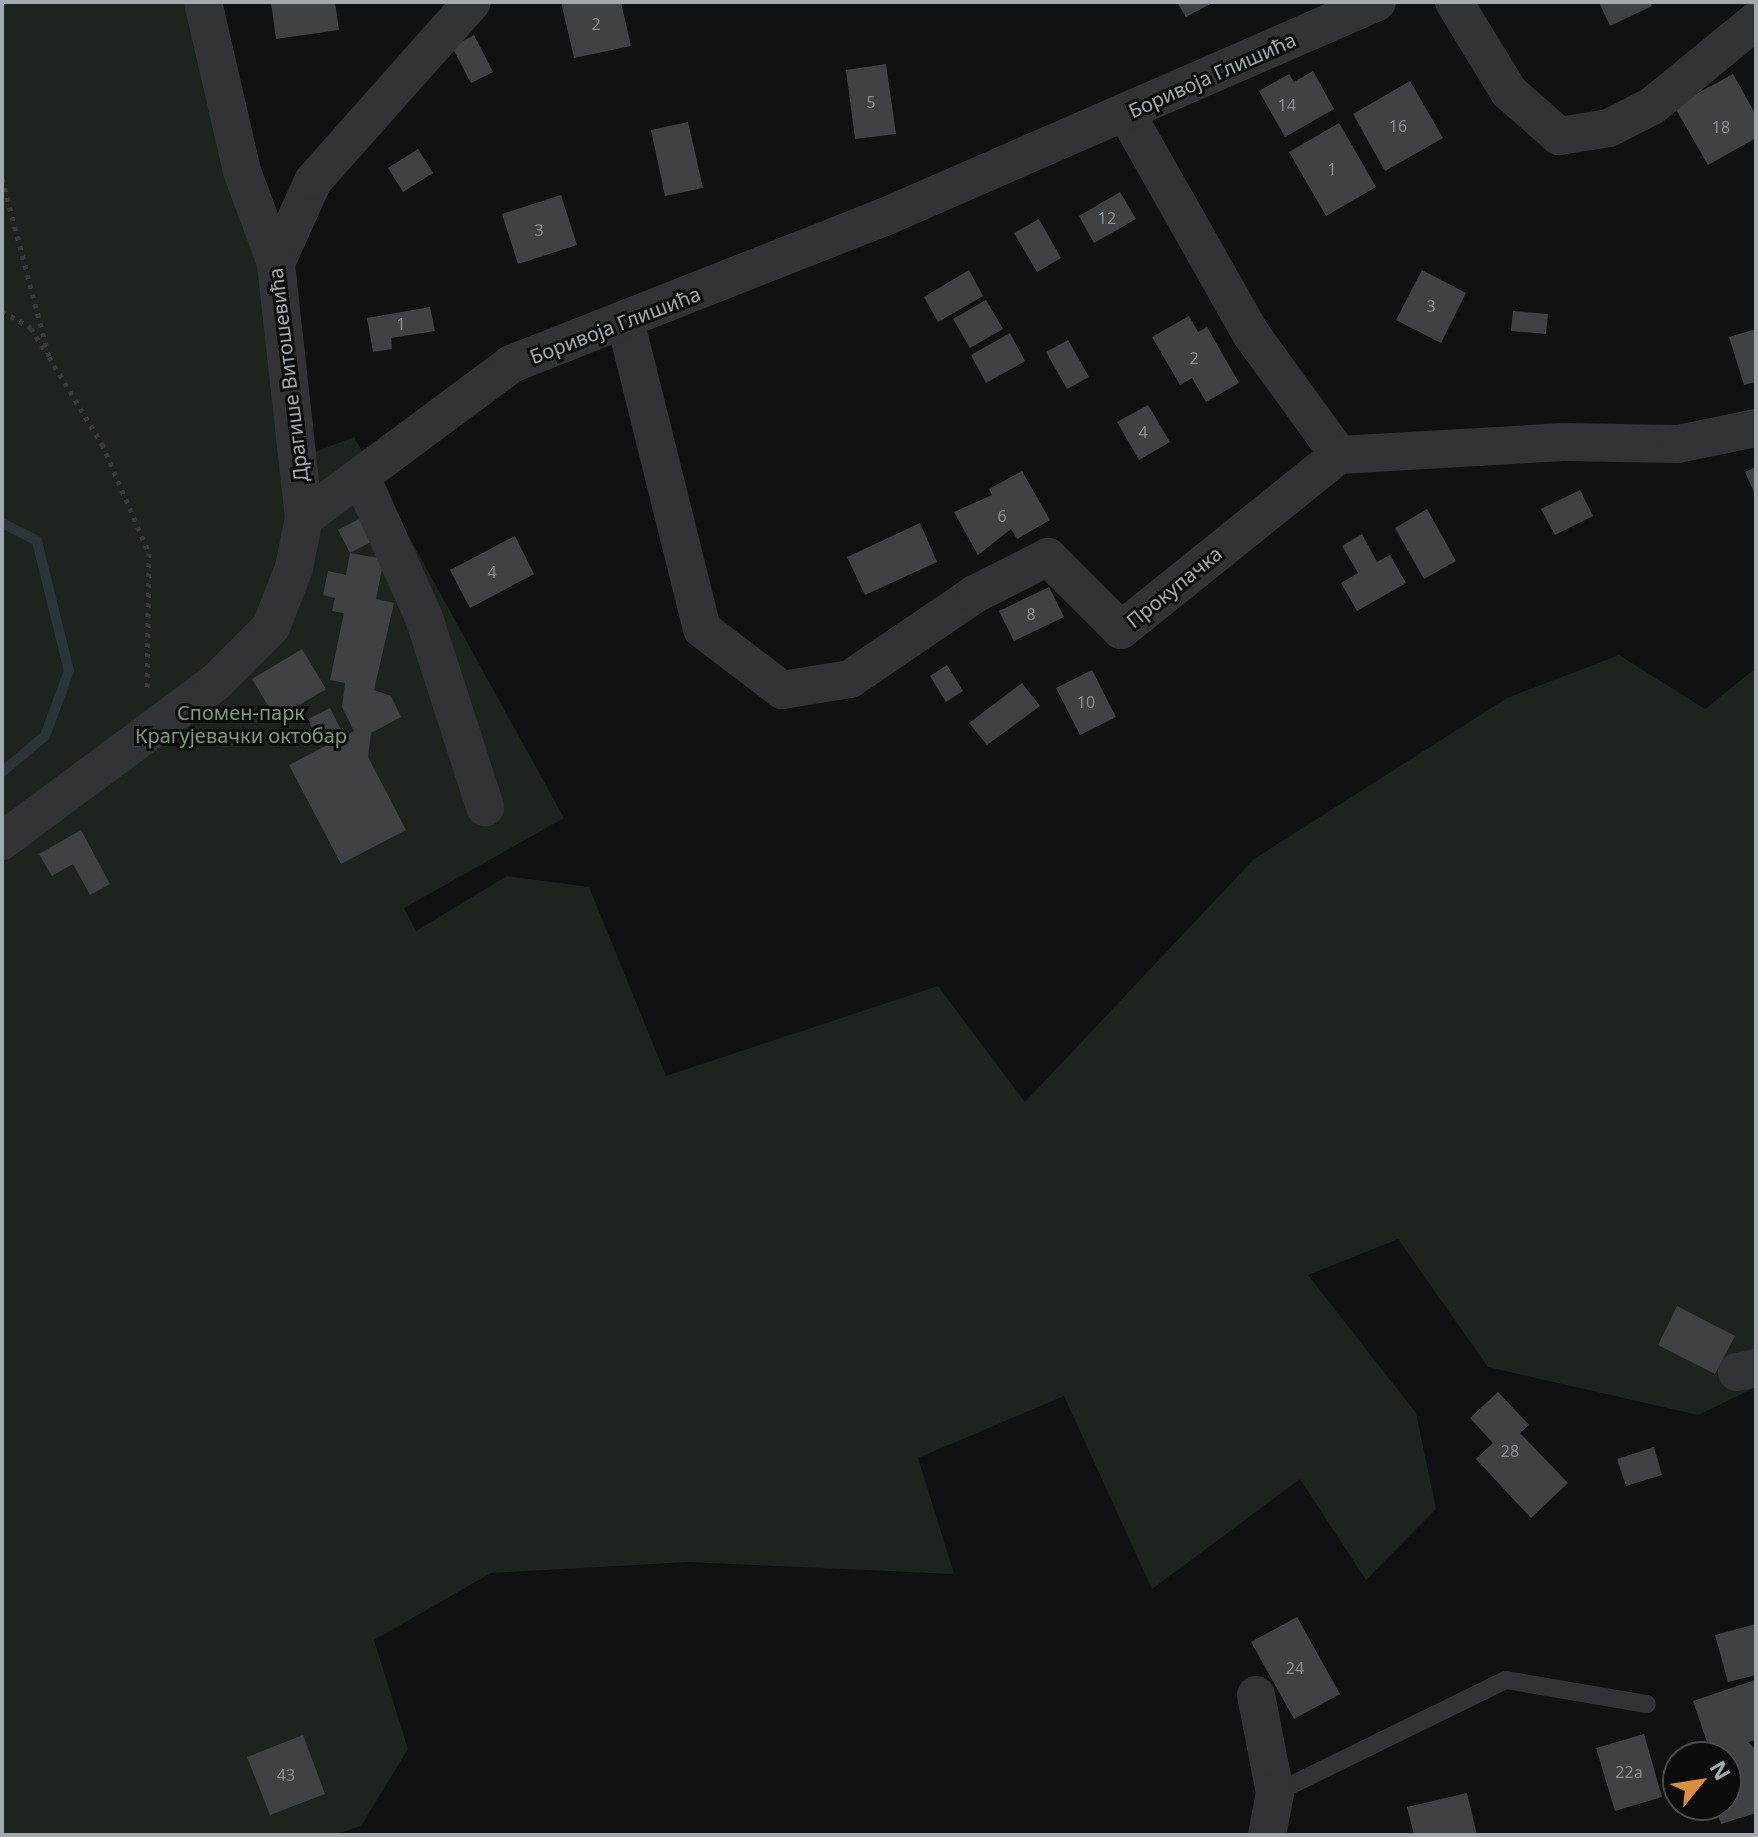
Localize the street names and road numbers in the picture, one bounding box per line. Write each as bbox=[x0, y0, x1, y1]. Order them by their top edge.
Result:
street label: Боривоја Глишића bbox=[1125, 27, 1299, 123]
street label: Драгише Витошевића bbox=[263, 267, 313, 483]
street label: Боривоја Глишића bbox=[526, 281, 704, 369]
street label: Прокупачка bbox=[1121, 541, 1227, 633]

